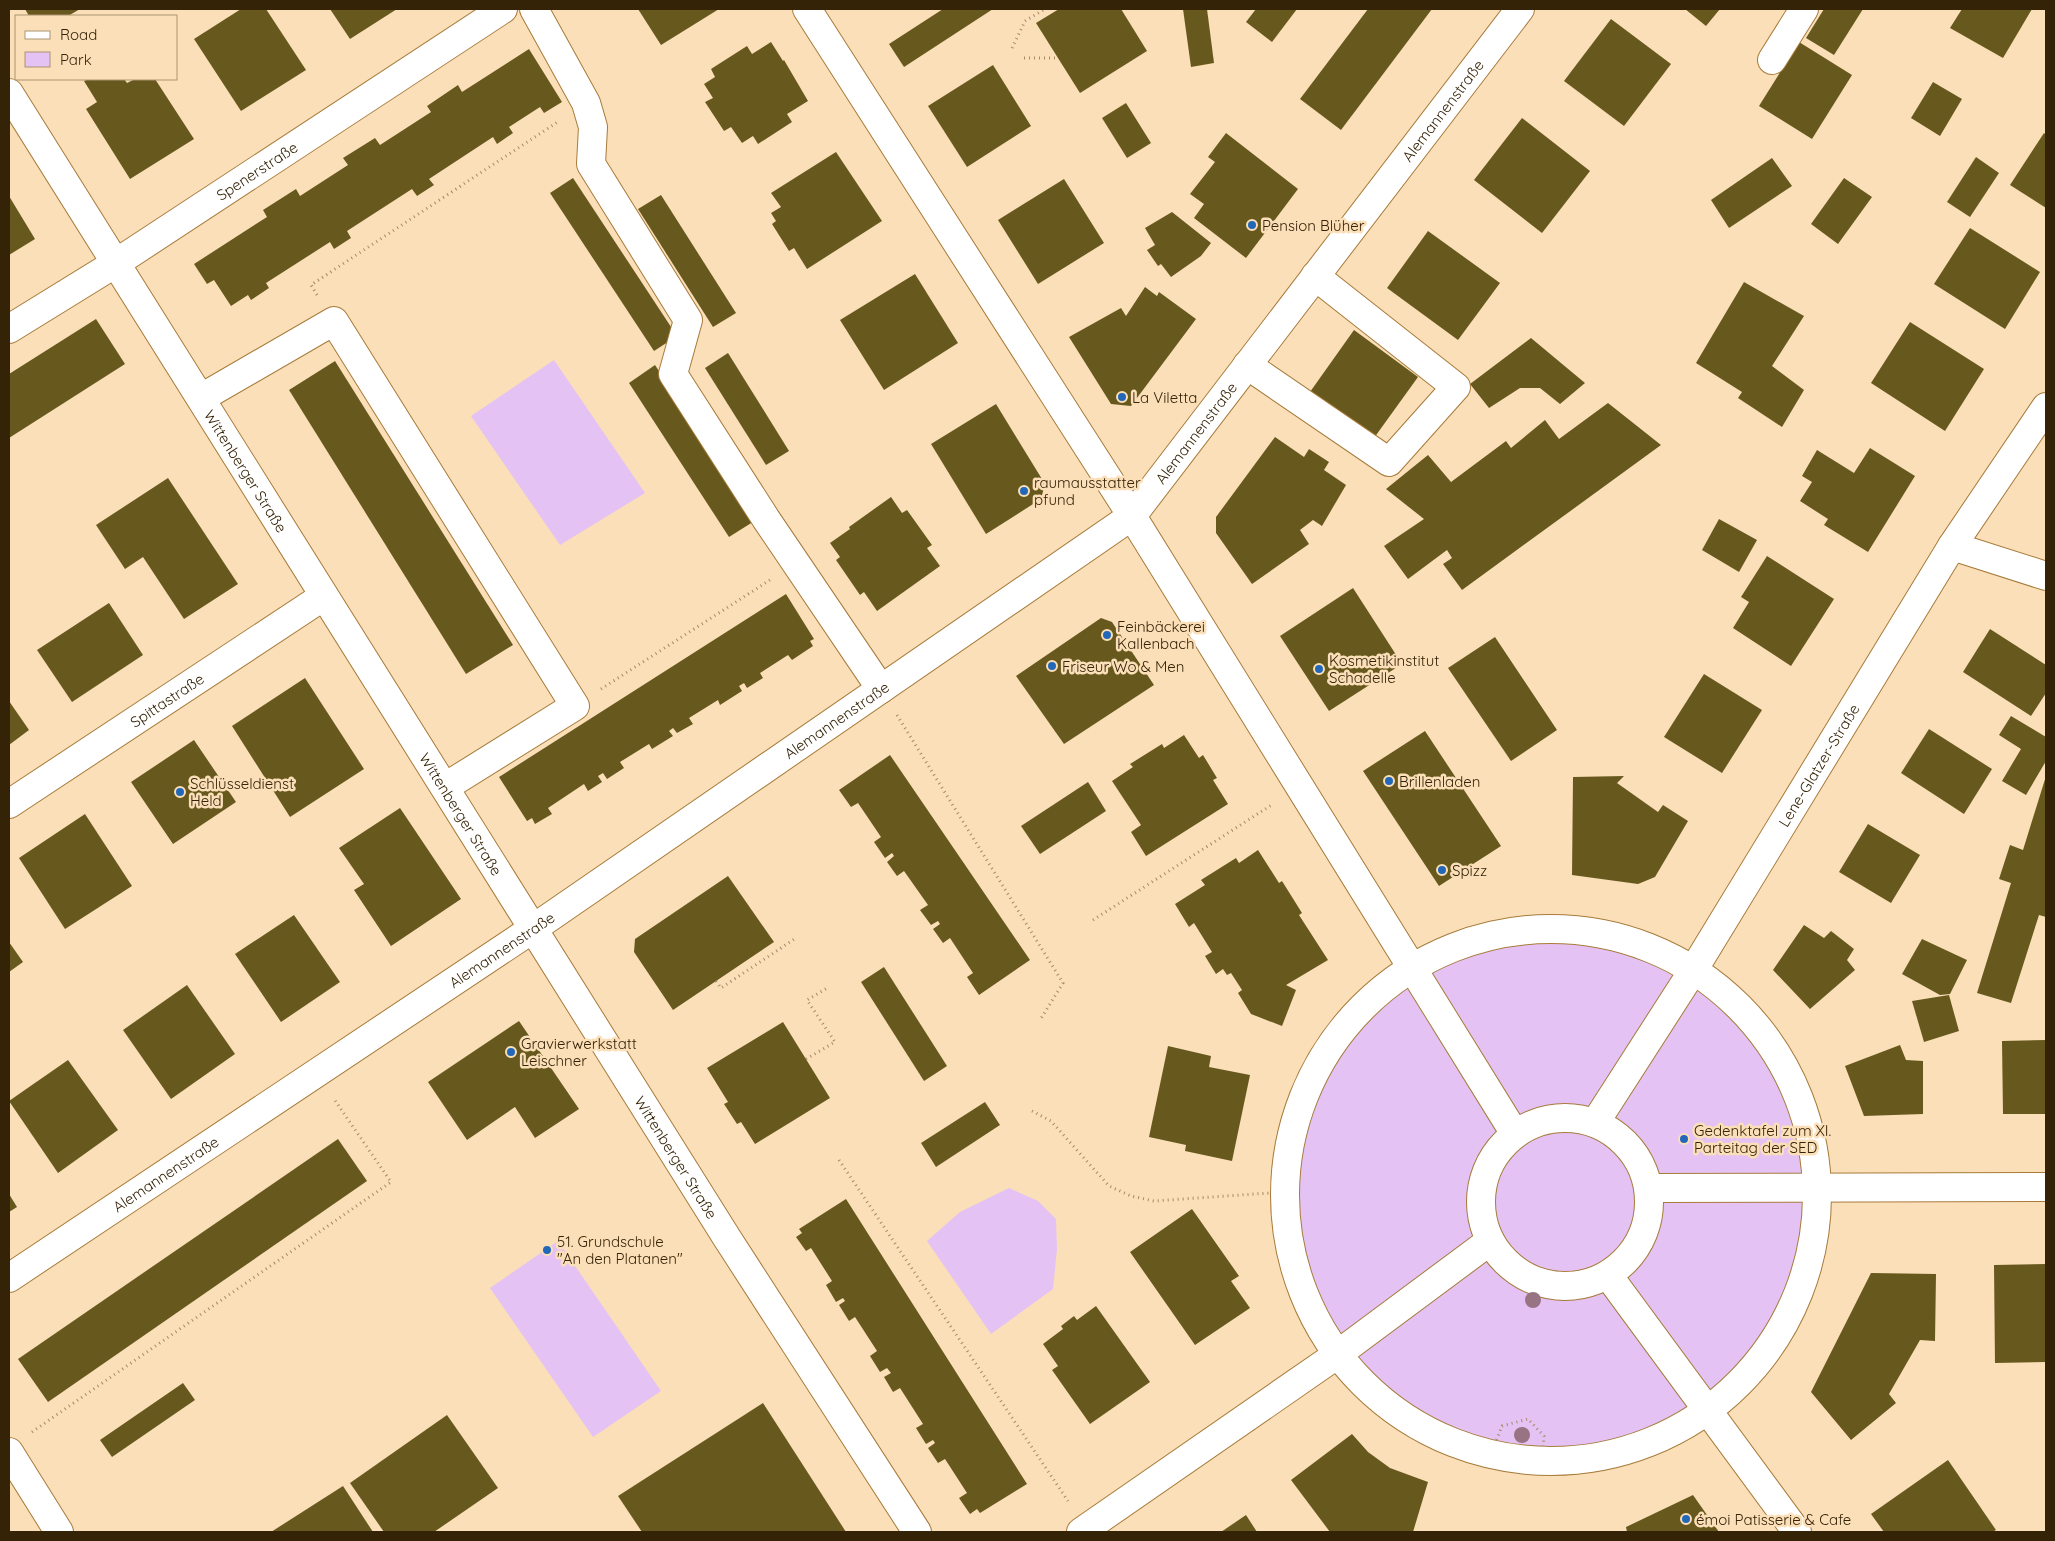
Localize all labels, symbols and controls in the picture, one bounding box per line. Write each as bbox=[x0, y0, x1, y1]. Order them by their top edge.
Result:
legend bbox=[15, 15, 178, 80]
text: Road bbox=[60, 25, 97, 44]
text: Park bbox=[60, 50, 92, 69]
street label: Alemannenstraße bbox=[1397, 56, 1487, 165]
street label: Spenerstraße bbox=[212, 137, 301, 204]
place label: Pension Blüher bbox=[1262, 216, 1365, 235]
marker: Pension Blüher bbox=[1246, 219, 1258, 231]
street label: Alemannenstraße bbox=[1151, 378, 1241, 487]
place label: La Viletta bbox=[1132, 388, 1197, 407]
marker: La Viletta bbox=[1116, 391, 1128, 403]
street label: Wittenberger Straße bbox=[200, 406, 292, 536]
place label: raumausstatter pfund bbox=[1034, 473, 1141, 509]
marker: raumausstatter pfund bbox=[1018, 485, 1030, 497]
place label: Feinbäckerei Kallenbach bbox=[1117, 617, 1205, 653]
marker: Feinbäckerei Kallenbach bbox=[1101, 629, 1113, 641]
place label: Kosmetikinstitut Schadelle bbox=[1329, 651, 1439, 687]
place label: Friseur Wo & Men bbox=[1062, 657, 1185, 676]
marker: Friseur Wo & Men bbox=[1046, 660, 1058, 672]
marker: Kosmetikinstitut Schadelle bbox=[1313, 663, 1325, 675]
street label: Spittastraße bbox=[126, 669, 207, 731]
street label: Alemannenstraße bbox=[780, 677, 892, 763]
street label: Lene-Glatzer-Straße bbox=[1774, 700, 1863, 830]
street label: Wittenberger Straße bbox=[416, 749, 507, 879]
place label: Brillenladen bbox=[1399, 772, 1480, 791]
place label: Schlüsseldienst Held bbox=[190, 774, 294, 810]
marker: Brillenladen bbox=[1383, 775, 1395, 787]
marker: Schlüsseldienst Held bbox=[174, 786, 186, 798]
place label: Spizz bbox=[1452, 861, 1487, 880]
marker: Spizz bbox=[1436, 864, 1448, 876]
street label: Alemannenstraße bbox=[445, 907, 558, 992]
place label: Gravierwerkstatt Leischner bbox=[521, 1034, 637, 1070]
marker: Gravierwerkstatt Leischner bbox=[505, 1046, 517, 1058]
street label: Wittenberger Straße bbox=[631, 1092, 722, 1222]
place label: Gedenktafel zum XI. Parteitag der SED bbox=[1694, 1121, 1831, 1157]
street label: Alemannenstraße bbox=[109, 1132, 222, 1216]
marker: Gedenktafel zum XI. Parteitag der SED bbox=[1678, 1133, 1690, 1145]
place label: 51. Grundschule "An den Platanen" bbox=[557, 1232, 683, 1268]
marker: 51. Grundschule "An den Platanen" bbox=[541, 1244, 553, 1256]
place label: émoi Patisserie & Cafe bbox=[1696, 1510, 1851, 1529]
marker: émoi Patisserie & Cafe bbox=[1680, 1513, 1692, 1525]

